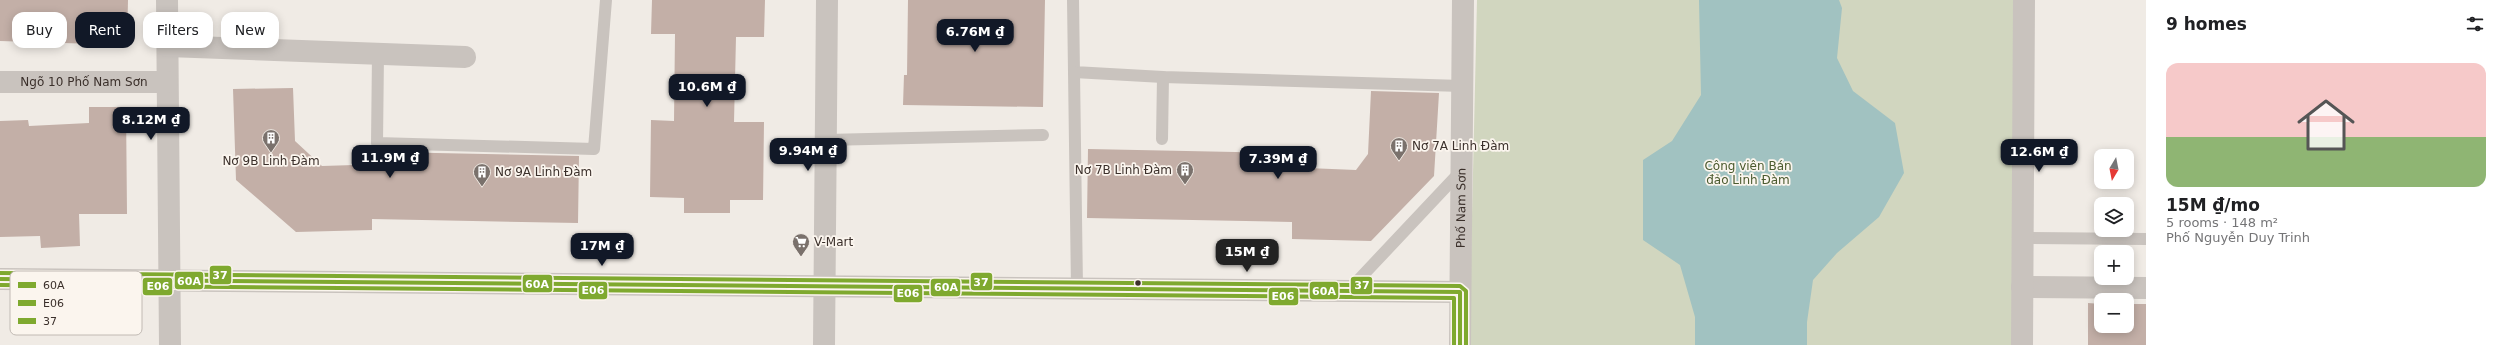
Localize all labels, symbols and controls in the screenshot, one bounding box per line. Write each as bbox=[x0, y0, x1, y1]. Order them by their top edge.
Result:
chip: Buy bbox=[12, 12, 67, 48]
chip: Rent bbox=[75, 12, 135, 48]
chip: Filters bbox=[143, 12, 213, 48]
chip: New bbox=[221, 12, 279, 48]
icon: filters bbox=[2464, 13, 2486, 35]
text: 9 homes bbox=[2166, 14, 2247, 34]
pin: 6.76M ₫ bbox=[938, 19, 1012, 53]
text: 6.76M ₫ bbox=[946, 24, 1004, 39]
pin: 10.6M ₫ bbox=[670, 74, 744, 108]
street label: Ngõ 10 Phố Nam Sơn bbox=[20, 75, 148, 89]
text: 10.6M ₫ bbox=[678, 79, 736, 94]
icon: home bbox=[2290, 89, 2362, 161]
pin: 8.12M ₫ bbox=[114, 107, 188, 141]
text: 8.12M ₫ bbox=[122, 112, 180, 127]
building icon: Nơ 9B Linh Đàm bbox=[261, 128, 281, 153]
building icon: Nơ 7A Linh Đàm bbox=[1389, 136, 1409, 161]
pin: 9.94M ₫ bbox=[771, 138, 845, 172]
place label: Nơ 7A Linh Đàm bbox=[1412, 139, 1509, 153]
pin: 12.6M ₫ bbox=[2002, 139, 2076, 173]
text: 9.94M ₫ bbox=[779, 143, 837, 158]
text: 12.6M ₫ bbox=[2010, 144, 2068, 159]
pin: 11.9M ₫ bbox=[353, 145, 427, 179]
pin: 7.39M ₫ bbox=[1241, 146, 1315, 180]
north arrow bbox=[2094, 149, 2134, 189]
map controls bbox=[2094, 149, 2134, 333]
text: 11.9M ₫ bbox=[361, 150, 419, 165]
text: 7.39M ₫ bbox=[1249, 151, 1307, 166]
place label: Nơ 9B Linh Đàm bbox=[222, 154, 320, 168]
park label: Công viên Bán đảo Linh Đàm bbox=[1704, 159, 1792, 187]
building icon: Nơ 7B Linh Đàm bbox=[1175, 160, 1195, 185]
building icon: Nơ 9A Linh Đàm bbox=[472, 162, 492, 187]
place label: Nơ 7B Linh Đàm bbox=[1075, 163, 1172, 177]
place label: Nơ 9A Linh Đàm bbox=[495, 165, 592, 179]
street label: Phố Nam Sơn bbox=[1454, 168, 1469, 248]
text: 15M ₫/mo bbox=[2166, 195, 2260, 215]
button: layers bbox=[2094, 197, 2134, 237]
text: 5 rooms · 148 m² bbox=[2166, 215, 2278, 230]
text: Phố Nguyễn Duy Trinh bbox=[2166, 230, 2310, 245]
supermarket icon: V-Mart bbox=[791, 232, 811, 257]
pin: 17M ₫ bbox=[574, 233, 630, 267]
place label: V-Mart bbox=[814, 235, 853, 249]
text: 17M ₫ bbox=[580, 238, 624, 253]
pin: 15M ₫ bbox=[1219, 239, 1275, 273]
text: 15M ₫ bbox=[1225, 244, 1269, 259]
button: + bbox=[2094, 245, 2134, 285]
line badge: 37 bbox=[209, 265, 232, 285]
text: 37 bbox=[212, 269, 228, 282]
legend bbox=[10, 271, 142, 335]
line badge: 60A bbox=[174, 271, 204, 290]
line badge: 37 bbox=[970, 272, 993, 291]
line badge: 60A bbox=[522, 274, 553, 293]
text: 60A bbox=[177, 275, 201, 288]
text: 37 bbox=[973, 276, 989, 289]
line badge: 37 bbox=[1350, 276, 1373, 295]
line badge: E06 bbox=[142, 277, 173, 296]
text: 60A bbox=[525, 278, 549, 291]
line badge: 60A bbox=[930, 278, 961, 297]
unlabelled marker bbox=[1133, 278, 1143, 288]
text: 60A bbox=[43, 279, 65, 292]
text: 37 bbox=[1354, 279, 1370, 292]
text: E06 bbox=[147, 280, 170, 293]
line badge: E06 bbox=[578, 281, 608, 300]
text: 60A bbox=[934, 281, 958, 294]
line badge: 60A bbox=[1309, 281, 1339, 300]
text: E06 bbox=[582, 284, 605, 297]
line badge: E06 bbox=[893, 284, 923, 303]
text: 60A bbox=[1312, 285, 1336, 298]
text: E06 bbox=[897, 287, 920, 300]
line badge: E06 bbox=[1268, 287, 1299, 306]
text: E06 bbox=[1272, 290, 1295, 303]
button: − bbox=[2094, 293, 2134, 333]
text: E06 bbox=[43, 297, 64, 310]
text: 37 bbox=[43, 315, 57, 328]

